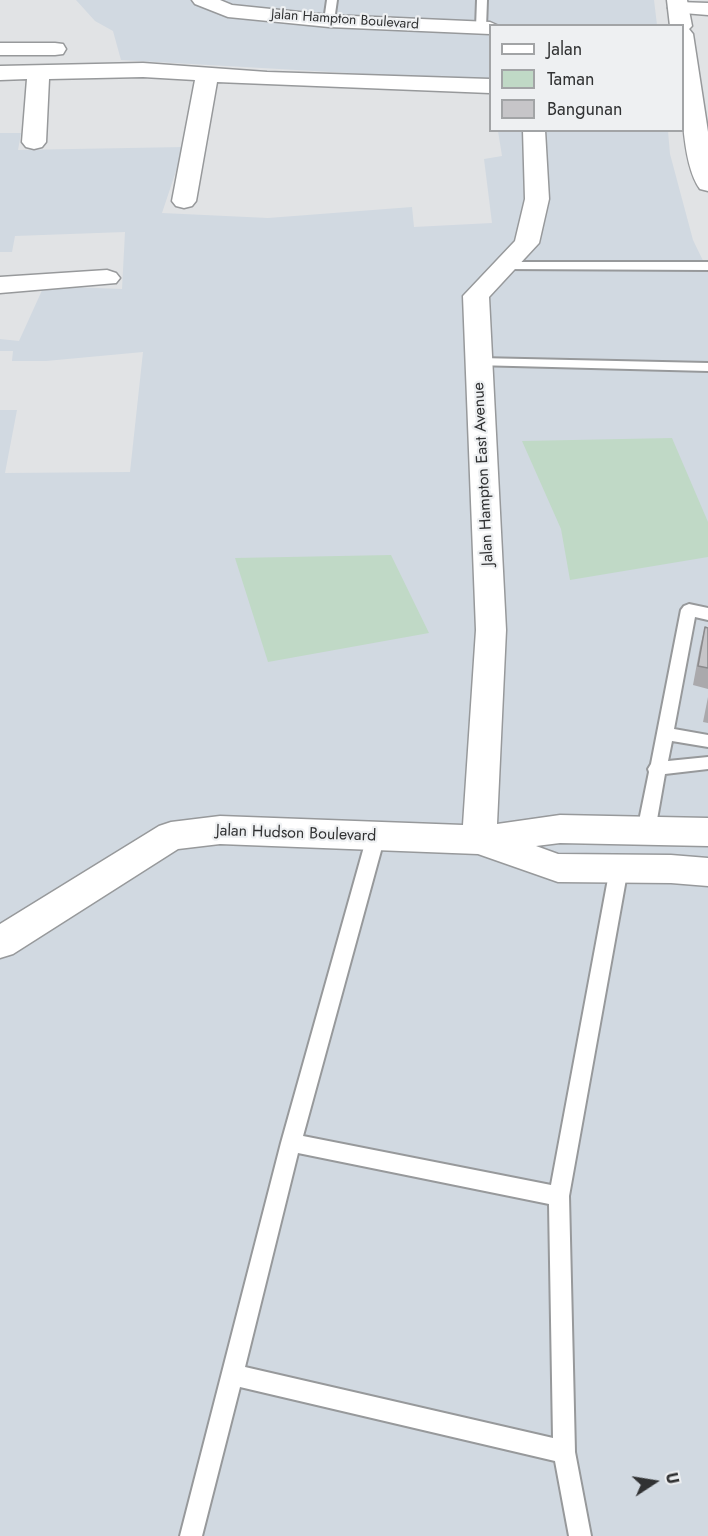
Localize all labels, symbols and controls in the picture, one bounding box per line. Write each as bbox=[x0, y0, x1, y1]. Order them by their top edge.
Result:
street label: Jalan Hampton Boulevard bbox=[270, 6, 420, 34]
legend bbox=[489, 24, 684, 132]
text: Jalan bbox=[547, 36, 582, 62]
text: Taman bbox=[547, 66, 594, 92]
text: Bangunan bbox=[547, 96, 622, 122]
street label: Jalan Hampton East Avenue bbox=[470, 382, 498, 566]
street label: Jalan Hudson Boulevard bbox=[215, 822, 377, 846]
north arrow bbox=[624, 1452, 684, 1512]
text: U bbox=[660, 1470, 685, 1486]

